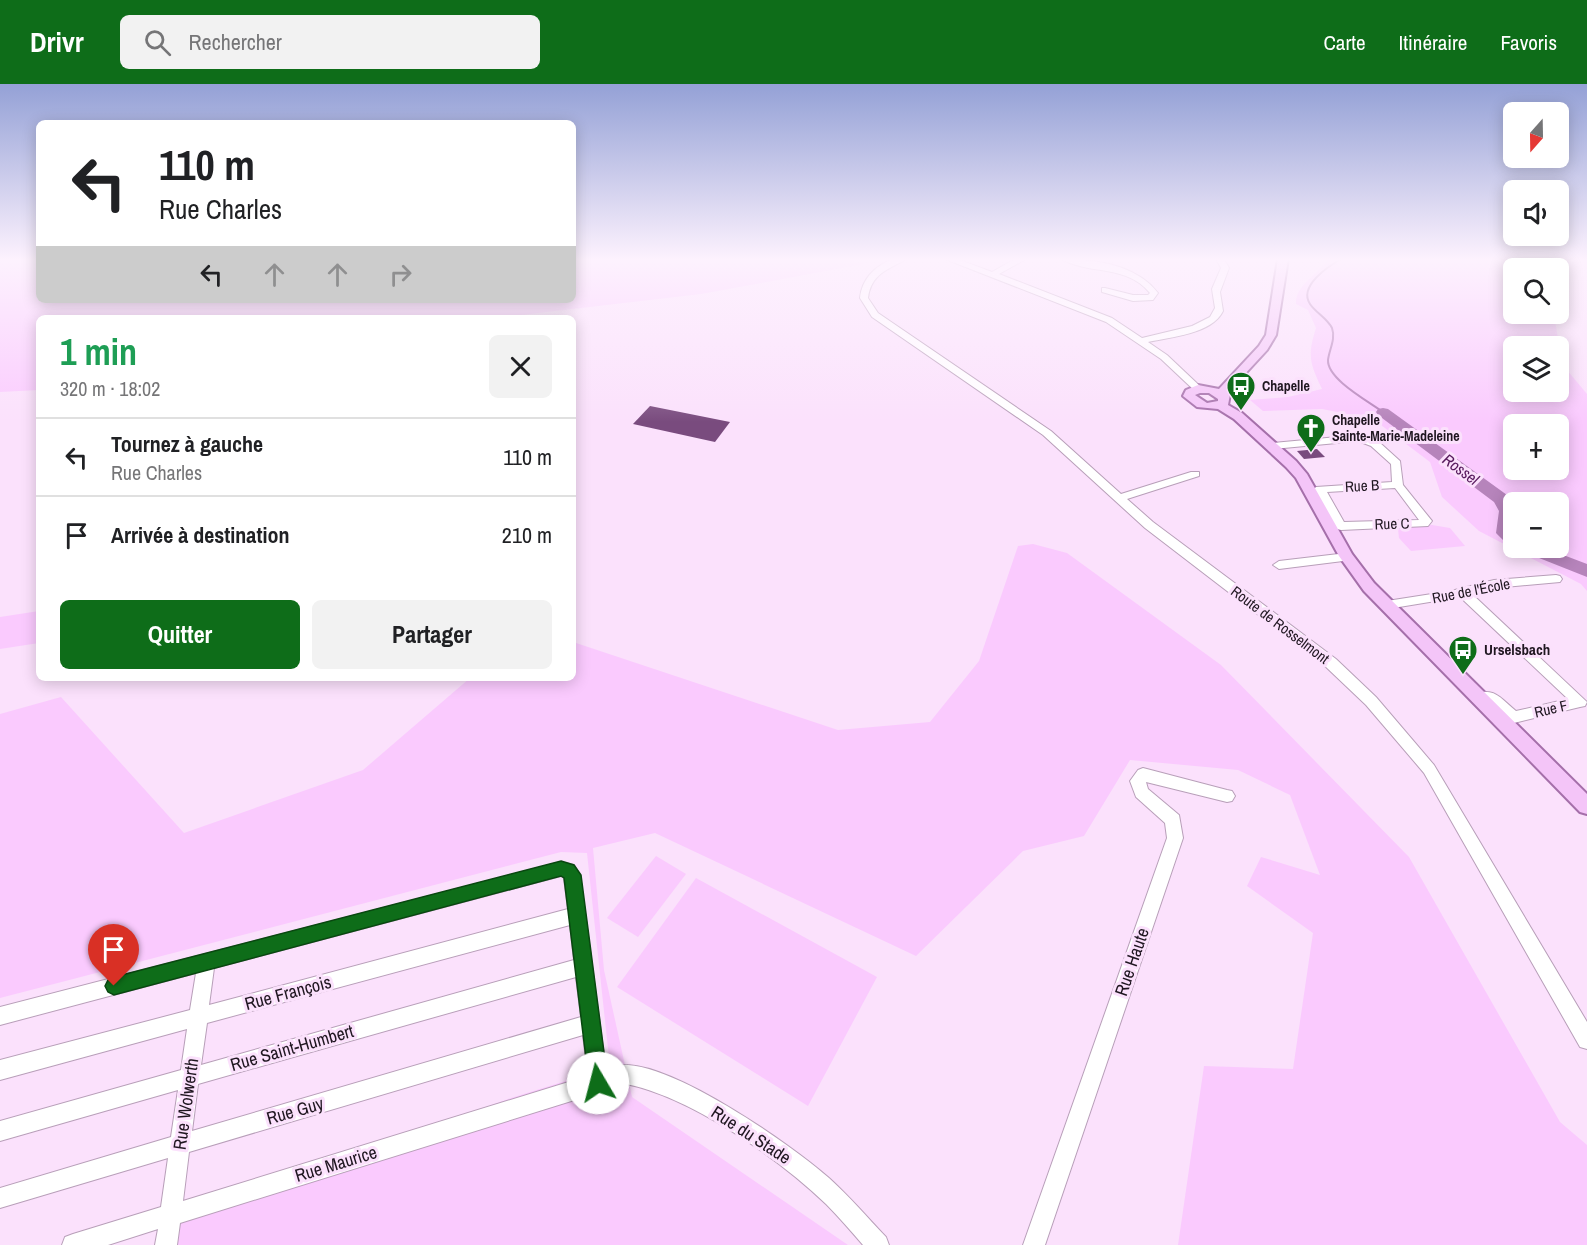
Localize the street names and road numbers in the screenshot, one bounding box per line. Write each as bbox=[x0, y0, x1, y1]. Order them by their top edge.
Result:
street label: Rue B bbox=[1344, 474, 1380, 497]
street label: Rue C bbox=[1374, 512, 1410, 535]
street label: Rue de l'École bbox=[1430, 573, 1512, 608]
street label: Route de Rosselmont bbox=[1227, 581, 1334, 669]
street label: Rue F bbox=[1532, 695, 1570, 723]
street label: Rue Haute bbox=[1108, 924, 1155, 999]
street label: Rue François bbox=[242, 969, 334, 1016]
street label: Rue Saint-Humbert bbox=[227, 1018, 356, 1077]
street label: Rue Wolwerth bbox=[167, 1056, 204, 1151]
street label: Rue Guy bbox=[263, 1090, 327, 1131]
street label: Rue du Stade bbox=[707, 1100, 796, 1170]
street label: Rue Maurice bbox=[292, 1139, 380, 1188]

